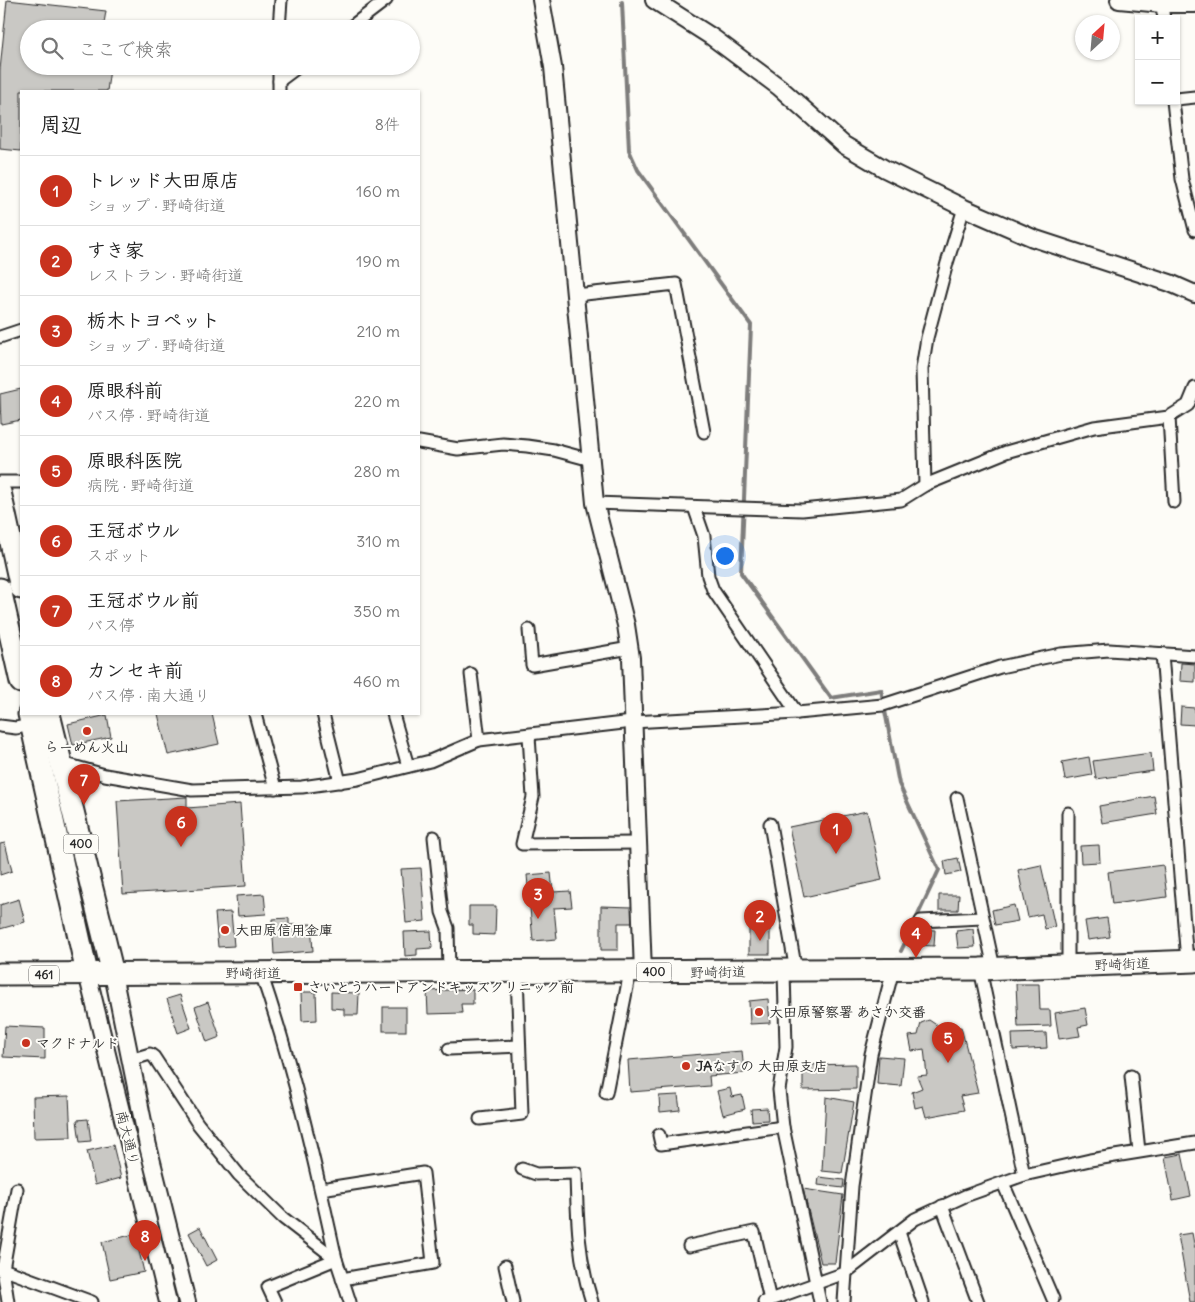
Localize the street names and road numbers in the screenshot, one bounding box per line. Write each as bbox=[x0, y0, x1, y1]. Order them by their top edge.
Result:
road number: 400 bbox=[64, 834, 98, 854]
street label: 野崎街道 bbox=[1094, 954, 1150, 974]
road number: 400 bbox=[636, 962, 672, 982]
street label: 野崎街道 bbox=[690, 963, 746, 981]
street label: 野崎街道 bbox=[225, 964, 281, 982]
road number: 461 bbox=[29, 966, 59, 984]
street label: 南大通り bbox=[112, 1109, 144, 1167]

